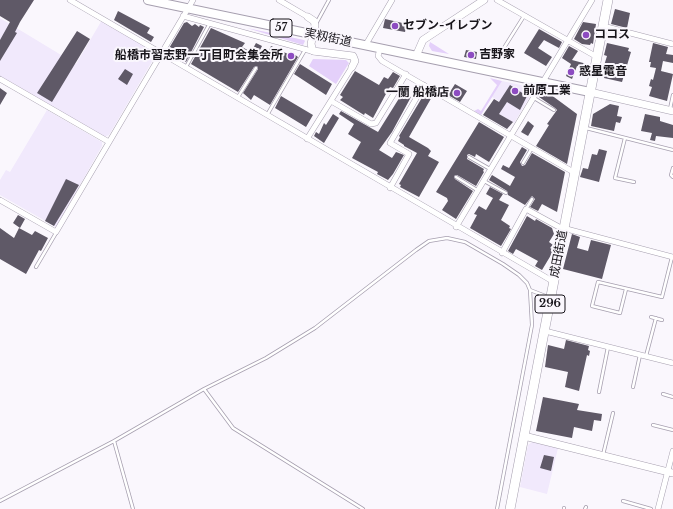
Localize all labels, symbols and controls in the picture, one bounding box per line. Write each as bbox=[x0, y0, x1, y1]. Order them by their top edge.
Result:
road number: 57 bbox=[270, 19, 292, 37]
place label: セブン-イレブン bbox=[403, 19, 492, 33]
marker: セブン-イレブン bbox=[390, 21, 400, 31]
street label: 実籾街道 bbox=[303, 26, 353, 50]
place label: ココス bbox=[594, 28, 630, 42]
marker: ココス bbox=[581, 30, 591, 40]
place label: 吉野家 bbox=[479, 48, 515, 62]
place label: 船橋市習志野一丁目町会集会所 bbox=[115, 49, 283, 63]
marker: 吉野家 bbox=[466, 50, 476, 60]
marker: 船橋市習志野一丁目町会集会所 bbox=[286, 51, 296, 61]
place label: 惑星電音 bbox=[579, 65, 627, 79]
marker: 惑星電音 bbox=[566, 67, 576, 77]
place label: 前原工業 bbox=[523, 84, 571, 98]
place label: 一蘭 船橋店 bbox=[386, 86, 449, 100]
marker: 前原工業 bbox=[510, 86, 520, 96]
marker: 一蘭 船橋店 bbox=[452, 88, 462, 98]
street label: 成田街道 bbox=[547, 229, 571, 279]
road number: 296 bbox=[535, 295, 565, 313]

